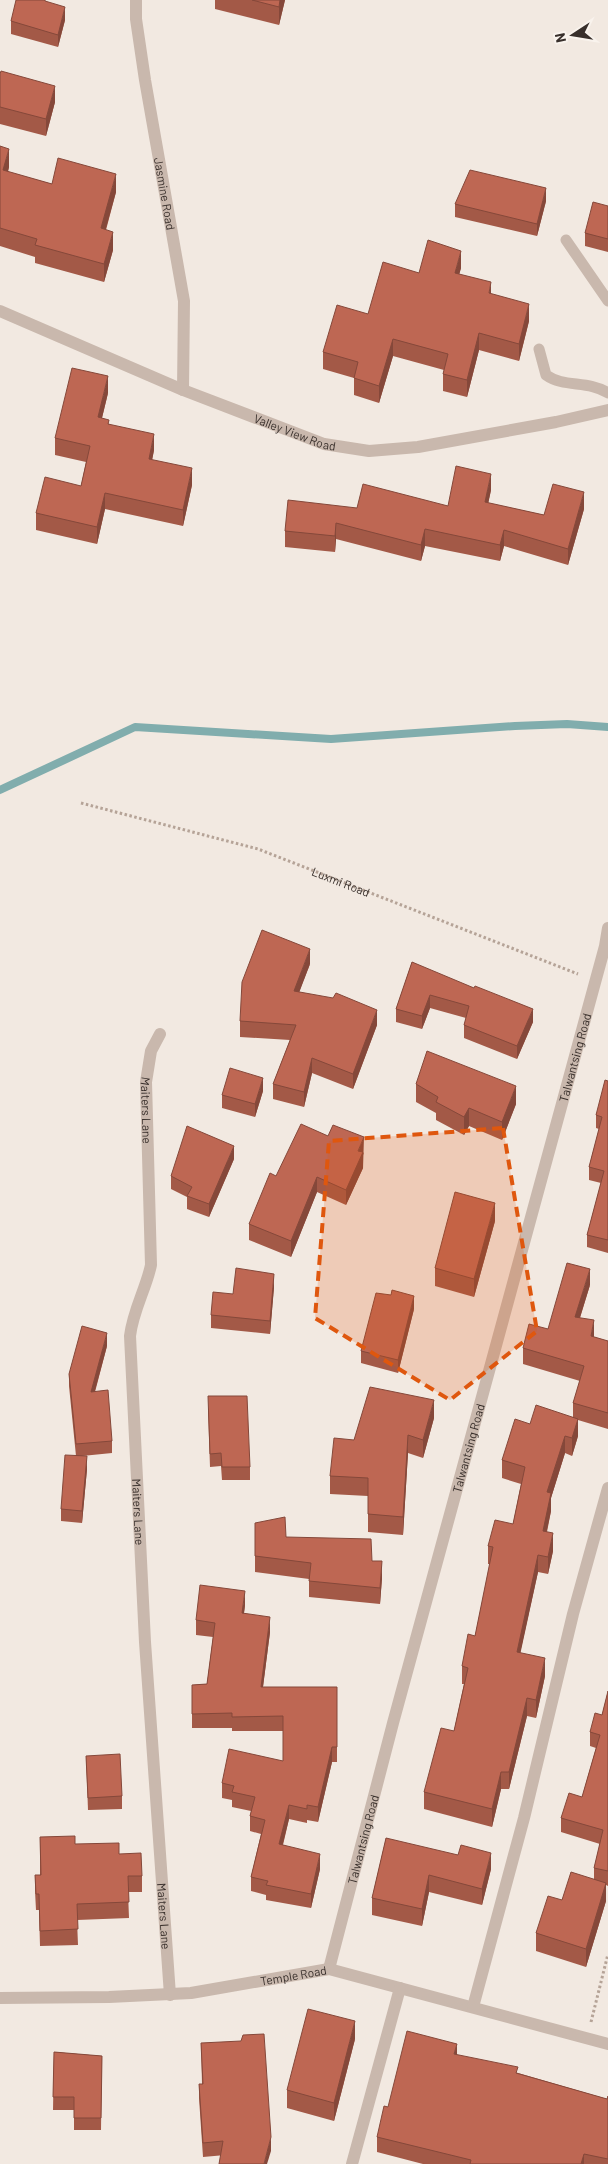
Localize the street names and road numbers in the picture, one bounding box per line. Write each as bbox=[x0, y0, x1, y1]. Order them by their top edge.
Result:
street label: Jasmine Road bbox=[152, 156, 178, 231]
street label: Valley View Road bbox=[252, 411, 337, 453]
street label: Luxmi Road bbox=[310, 864, 372, 899]
street label: Talwantsing Road bbox=[556, 1011, 593, 1104]
street label: Maiters Lane bbox=[139, 1076, 155, 1144]
street label: Talwantsing Road bbox=[449, 1402, 487, 1494]
street label: Maiters Lane bbox=[130, 1478, 147, 1546]
street label: Talwantsing Road bbox=[344, 1793, 381, 1885]
street label: Maiters Lane bbox=[155, 1882, 174, 1950]
street label: Temple Road bbox=[259, 1963, 328, 1988]

